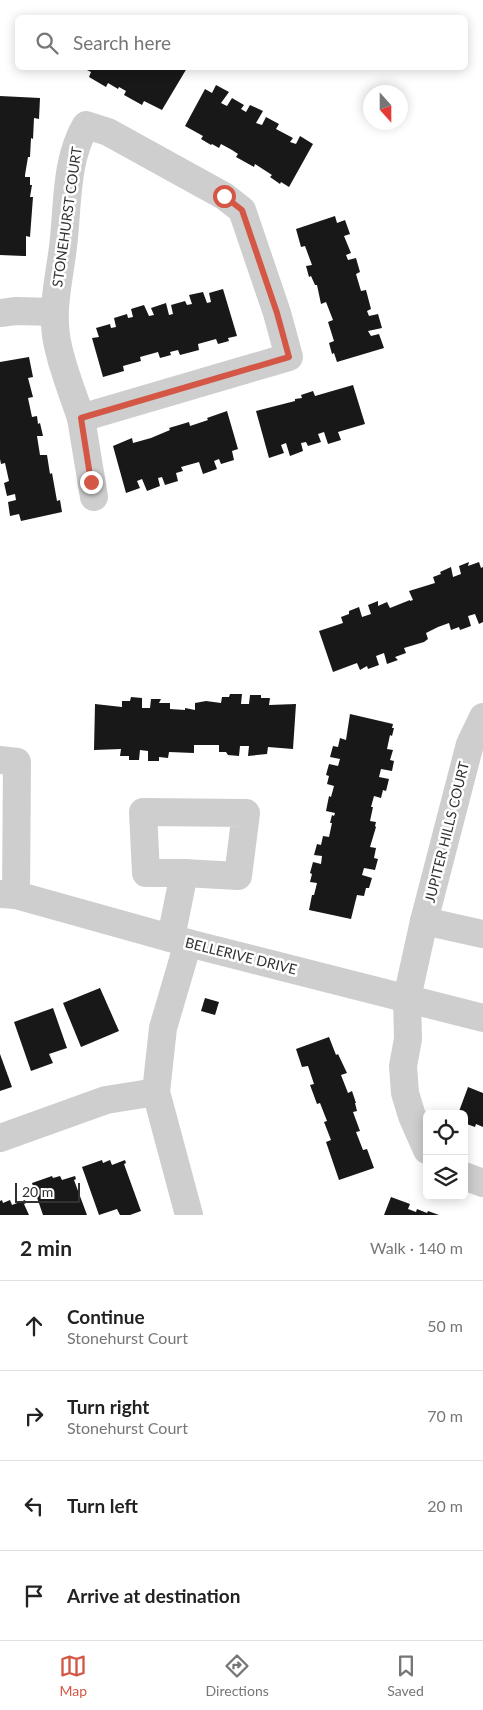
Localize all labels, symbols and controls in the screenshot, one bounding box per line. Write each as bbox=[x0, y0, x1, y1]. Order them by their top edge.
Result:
search box bbox=[15, 15, 468, 70]
icon: search bbox=[33, 29, 61, 57]
text: Search here bbox=[73, 31, 171, 54]
north arrow bbox=[363, 85, 408, 130]
street label: STONEHURST COURT bbox=[48, 145, 85, 288]
route start bbox=[213, 185, 236, 208]
route end bbox=[80, 471, 103, 494]
street label: JUPITER HILLS COURT bbox=[421, 759, 472, 904]
street label: BELLERIVE DRIVE bbox=[184, 933, 299, 978]
map controls bbox=[423, 1110, 468, 1200]
button: locate bbox=[423, 1110, 468, 1155]
button: layers bbox=[423, 1155, 468, 1200]
scale bar bbox=[15, 1180, 80, 1203]
text: 20 m bbox=[22, 1183, 53, 1200]
text: 2 min bbox=[20, 1235, 72, 1260]
text: Walk · 140 m bbox=[370, 1238, 463, 1257]
text: Continue bbox=[67, 1305, 145, 1328]
icon: ahead bbox=[20, 1312, 48, 1340]
text: 50 m bbox=[427, 1316, 463, 1335]
text: Stonehurst Court bbox=[67, 1328, 188, 1347]
text: Turn right bbox=[67, 1395, 149, 1418]
icon: right bbox=[20, 1402, 48, 1430]
text: 70 m bbox=[427, 1406, 463, 1425]
text: Stonehurst Court bbox=[67, 1418, 188, 1437]
icon: left bbox=[20, 1492, 48, 1520]
text: Turn left bbox=[67, 1494, 138, 1517]
text: 20 m bbox=[427, 1496, 463, 1515]
icon: arrive bbox=[20, 1582, 48, 1610]
text: Arrive at destination bbox=[67, 1584, 240, 1607]
tab: Map bbox=[59, 1652, 87, 1699]
tab: Directions bbox=[206, 1652, 269, 1699]
tab: Saved bbox=[387, 1652, 424, 1699]

